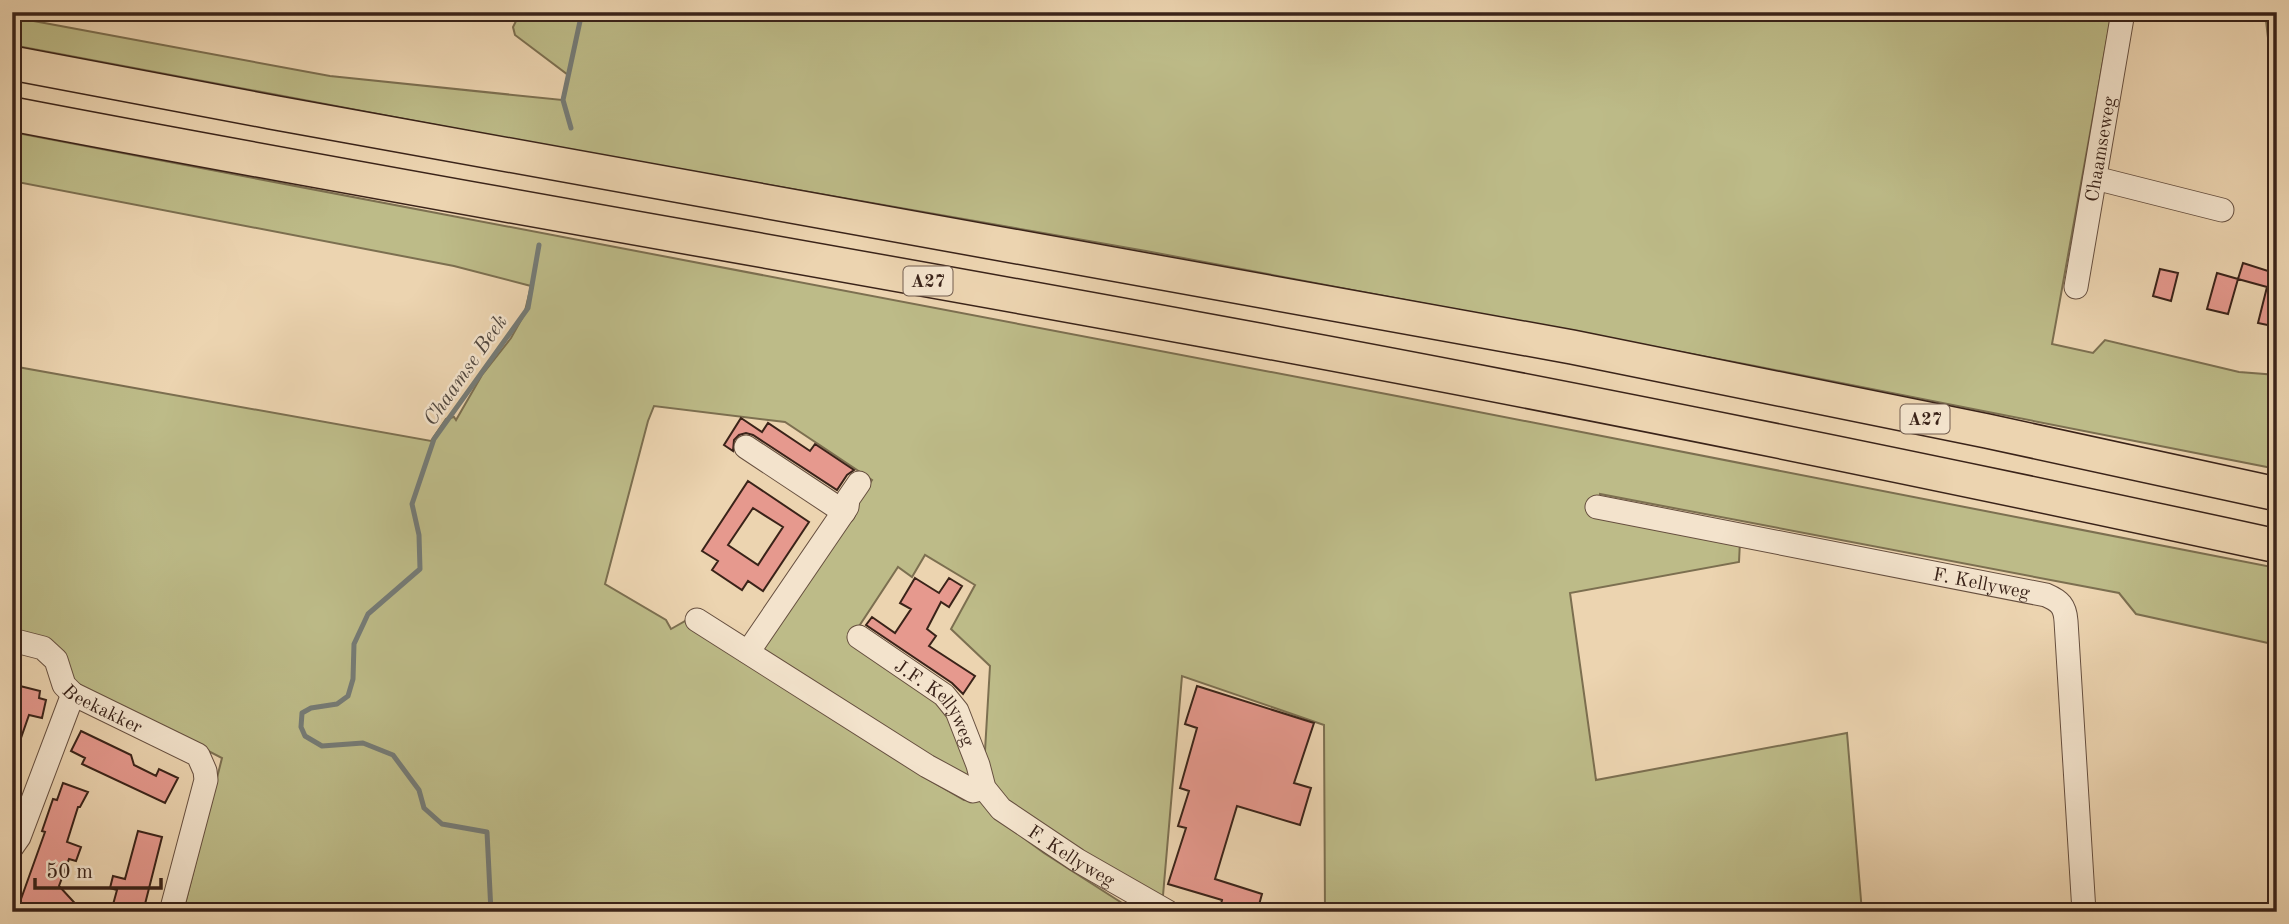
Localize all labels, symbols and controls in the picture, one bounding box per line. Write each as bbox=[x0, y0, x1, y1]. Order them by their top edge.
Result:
street label: Chaamseweg bbox=[2084, 94, 2121, 204]
road number: A27 bbox=[904, 267, 953, 296]
water label: Chaamse Beek bbox=[420, 312, 512, 430]
road number: A27 bbox=[1900, 404, 1950, 433]
street label: F. Kellyweg bbox=[1931, 566, 2032, 604]
street label: J.F. Kellyweg bbox=[890, 657, 977, 750]
street label: Beekakker bbox=[58, 682, 145, 738]
street label: F. Kellyweg bbox=[1024, 823, 1118, 892]
scale bar bbox=[35, 847, 161, 891]
text: 50 m bbox=[46, 862, 93, 883]

